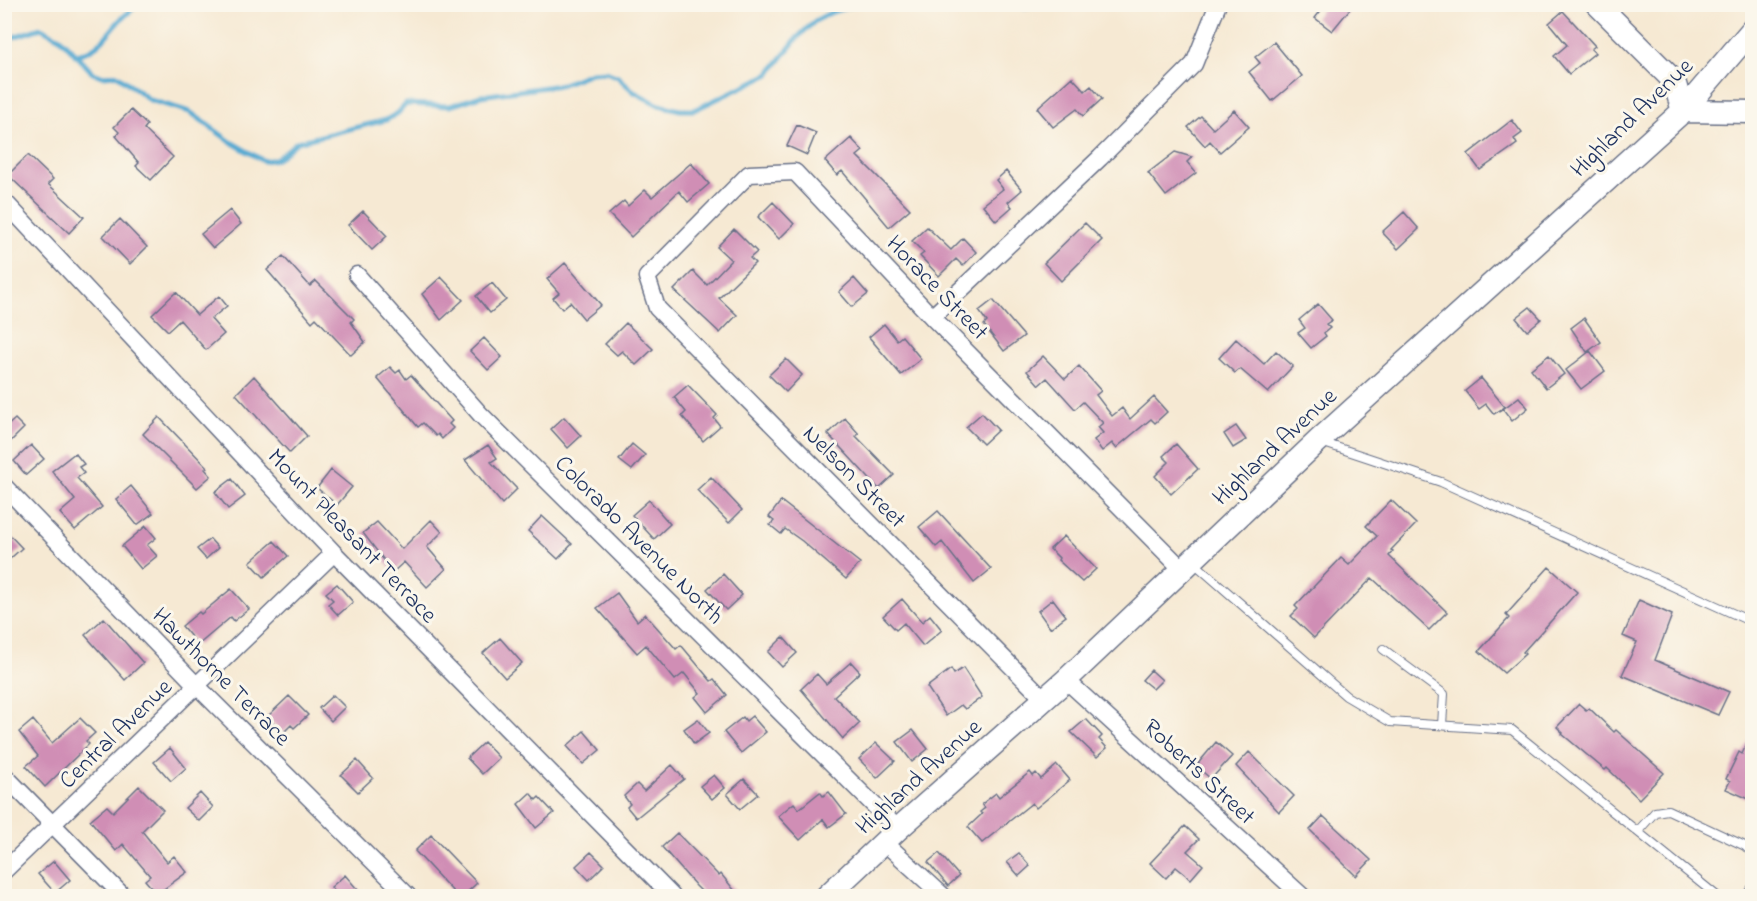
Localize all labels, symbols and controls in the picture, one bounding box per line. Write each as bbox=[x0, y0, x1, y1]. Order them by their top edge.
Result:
street label: Highland Avenue bbox=[1563, 51, 1702, 187]
street label: Horace Street bbox=[877, 228, 996, 349]
street label: Highland Avenue bbox=[1205, 380, 1346, 515]
street label: Nelson Street bbox=[793, 418, 913, 538]
street label: Mount Pleasant Terrace bbox=[258, 441, 444, 632]
street label: Colorado Avenue North bbox=[546, 448, 731, 633]
street label: Hawthorne Terrace bbox=[143, 600, 298, 755]
street label: Central Avenue bbox=[52, 671, 182, 798]
street label: Highland Avenue bbox=[849, 711, 991, 844]
street label: Roberts Street bbox=[1134, 711, 1262, 834]

